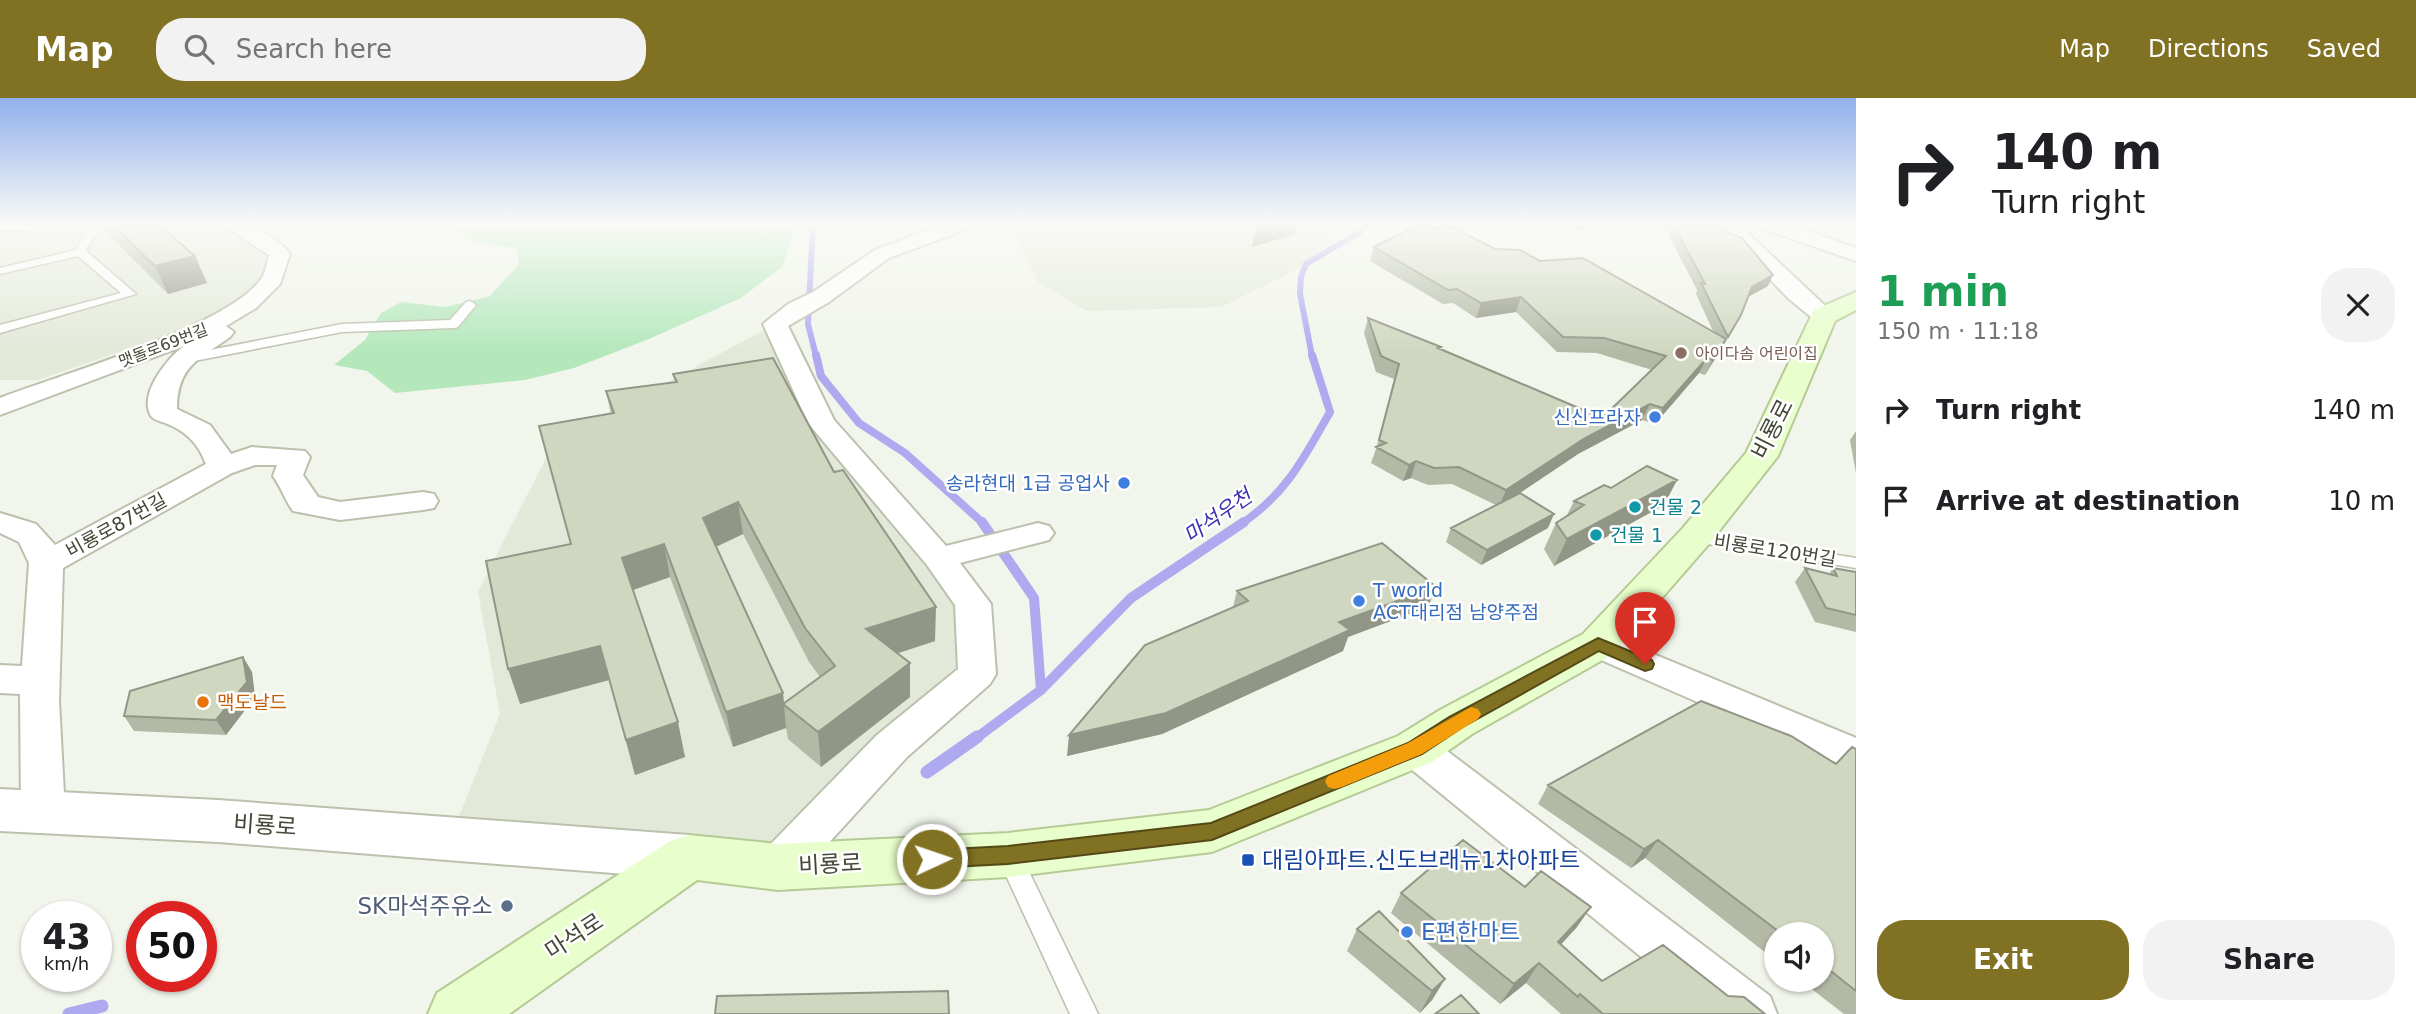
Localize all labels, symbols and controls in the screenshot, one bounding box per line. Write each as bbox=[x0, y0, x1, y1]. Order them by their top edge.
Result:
search box bbox=[156, 18, 646, 81]
text: Map bbox=[35, 30, 114, 69]
icon: search bbox=[180, 30, 218, 68]
text: Search here bbox=[236, 34, 392, 64]
text: Map bbox=[2059, 35, 2110, 63]
text: Directions bbox=[2148, 35, 2269, 63]
text: Saved bbox=[2307, 35, 2381, 63]
text: 140 m bbox=[1992, 124, 2162, 181]
icon: right bbox=[1877, 126, 1968, 217]
text: Turn right bbox=[1992, 183, 2145, 221]
text: 1 min bbox=[1877, 267, 2009, 316]
button: close bbox=[2321, 268, 2395, 342]
text: 150 m · 11:18 bbox=[1877, 318, 2039, 344]
street label: 맷돌로69번길 bbox=[116, 320, 210, 371]
place label: 아이다솜 어린이집 bbox=[1695, 344, 1818, 363]
marker: 아이다솜 어린이집 bbox=[1673, 345, 1689, 361]
icon: right bbox=[1877, 391, 1915, 429]
street label: 비룡로 bbox=[1746, 395, 1798, 463]
text: Turn right bbox=[1936, 395, 2081, 425]
text: 140 m bbox=[2312, 395, 2395, 425]
place label: 신신프라자 bbox=[1554, 406, 1641, 428]
marker: 신신프라자 bbox=[1647, 409, 1663, 425]
place label: 송라현대 1급 공업사 bbox=[946, 472, 1110, 494]
marker: 송라현대 1급 공업사 bbox=[1116, 475, 1132, 491]
water label: 마석우천 bbox=[1179, 482, 1259, 548]
icon: arrive bbox=[1877, 482, 1915, 520]
text: Arrive at destination bbox=[1936, 486, 2240, 516]
text: 10 m bbox=[2328, 486, 2395, 516]
street label: 비룡로87번길 bbox=[62, 488, 170, 562]
place label: 건물 2 bbox=[1649, 496, 1702, 518]
marker: 건물 2 bbox=[1627, 499, 1643, 515]
place label: 건물 1 bbox=[1610, 524, 1663, 546]
marker: 건물 1 bbox=[1588, 527, 1604, 543]
street label: 비룡로120번길 bbox=[1712, 529, 1838, 571]
place label: T world ACT대리점 남양주점 bbox=[1372, 579, 1539, 623]
pin bbox=[1615, 592, 1675, 664]
marker: T world ACT대리점 남양주점 bbox=[1351, 593, 1367, 609]
icon: arrive bbox=[1626, 603, 1664, 641]
place label: 맥도날드 bbox=[217, 691, 287, 713]
marker: 맥도날드 bbox=[195, 694, 211, 710]
street label: 비룡로 bbox=[232, 810, 298, 840]
position arrow bbox=[895, 822, 969, 896]
place label: 대림아파트.신도브래뉴1차아파트 bbox=[1262, 847, 1580, 873]
street label: 비룡로 bbox=[798, 849, 862, 879]
marker: 대림아파트.신도브래뉴1차아파트 bbox=[1240, 852, 1256, 868]
place label: SK마석주유소 bbox=[358, 893, 493, 919]
marker: SK마석주유소 bbox=[499, 898, 515, 914]
speed limit sign: 50 bbox=[126, 901, 217, 992]
street label: 마석로 bbox=[540, 908, 608, 964]
text: 43 bbox=[42, 917, 91, 957]
place label: E편한마트 bbox=[1421, 919, 1520, 945]
button: Exit bbox=[1877, 920, 2129, 1000]
button: Share bbox=[2143, 920, 2395, 1000]
map controls bbox=[1764, 922, 1834, 992]
button: sound bbox=[1764, 922, 1834, 992]
marker: E편한마트 bbox=[1399, 924, 1415, 940]
text: km/h bbox=[44, 953, 89, 974]

